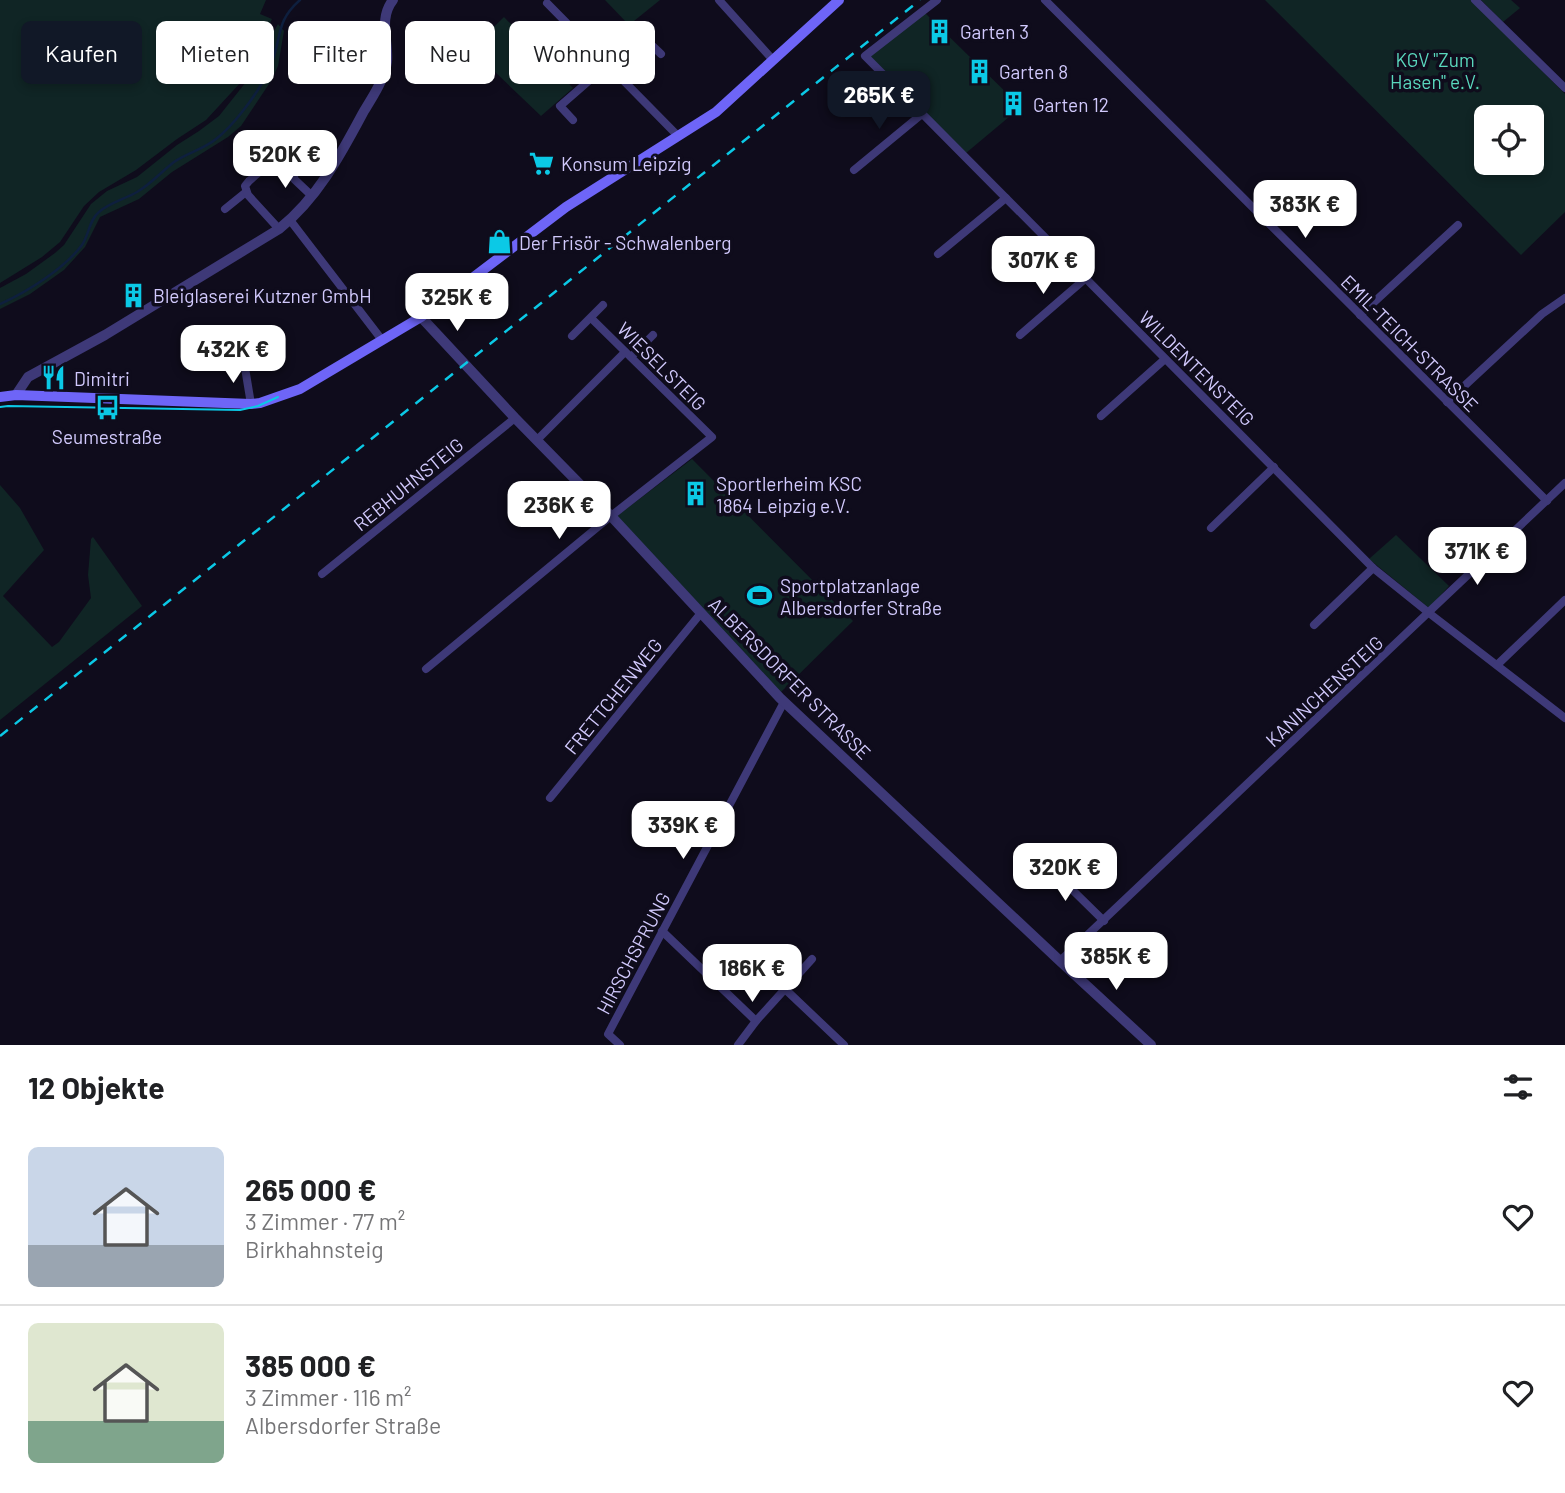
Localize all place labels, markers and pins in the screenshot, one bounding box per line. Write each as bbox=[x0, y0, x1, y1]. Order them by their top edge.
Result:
building icon: Garten 3 bbox=[926, 17, 954, 45]
place label: Garten 3 bbox=[960, 20, 1029, 43]
building icon: Garten 8 bbox=[965, 57, 993, 85]
place label: Garten 8 bbox=[999, 60, 1068, 83]
pin: 265K € bbox=[822, 72, 936, 131]
building icon: Garten 12 bbox=[999, 90, 1027, 118]
place label: Garten 12 bbox=[1033, 93, 1109, 116]
pin: 520K € bbox=[228, 130, 342, 190]
supermarket icon: Konsum Leipzig bbox=[527, 149, 555, 177]
place label: Konsum Leipzig bbox=[561, 152, 691, 175]
pin: 383K € bbox=[1248, 180, 1362, 240]
shop icon: Der Frisör - Schwalenberg bbox=[485, 228, 513, 256]
place label: Der Frisör - Schwalenberg bbox=[519, 231, 731, 254]
pin: 307K € bbox=[986, 236, 1100, 296]
pin: 325K € bbox=[400, 274, 514, 333]
building icon: Bleiglaserei Kutzner GmbH bbox=[119, 281, 147, 309]
place label: Bleiglaserei Kutzner GmbH bbox=[153, 284, 372, 307]
pin: 432K € bbox=[176, 326, 290, 385]
restaurant icon: Dimitri bbox=[40, 364, 68, 392]
place label: Dimitri bbox=[74, 367, 130, 390]
bus stop icon: Seumestraße bbox=[93, 394, 121, 422]
place label: Seumestraße bbox=[52, 425, 162, 448]
place label: Sportlerheim KSC 1864 Leipzig e.V. bbox=[716, 472, 862, 517]
building icon: Sportlerheim KSC 1864 Leipzig e.V. bbox=[682, 480, 710, 508]
pin: 236K € bbox=[502, 482, 616, 541]
pin: 371K € bbox=[1420, 528, 1534, 587]
place label: Sportplatzanlage Albersdorfer Straße bbox=[780, 574, 942, 619]
sports icon: Sportplatzanlage Albersdorfer Straße bbox=[746, 582, 774, 610]
pin: 339K € bbox=[626, 802, 740, 861]
pin: 320K € bbox=[1008, 844, 1122, 903]
pin: 385K € bbox=[1059, 932, 1173, 992]
pin: 186K € bbox=[695, 944, 809, 1004]

